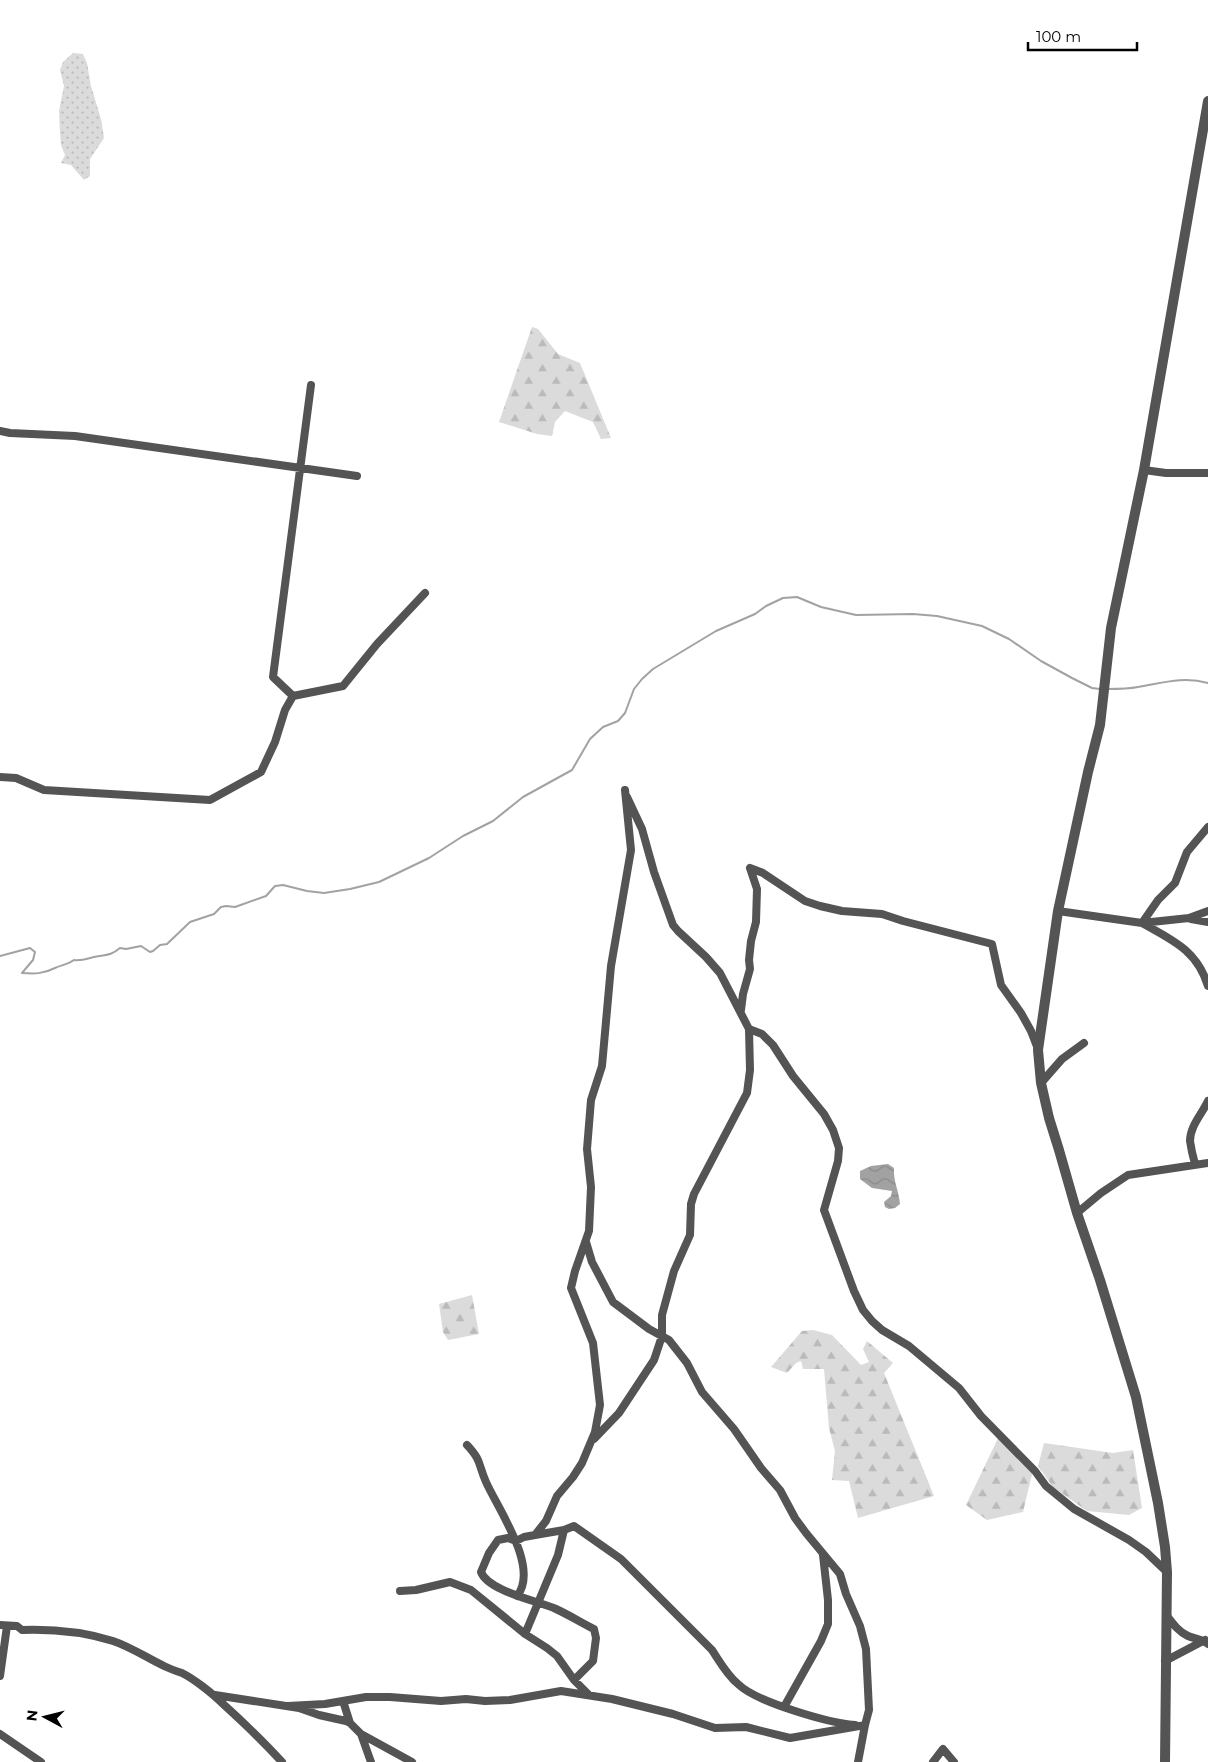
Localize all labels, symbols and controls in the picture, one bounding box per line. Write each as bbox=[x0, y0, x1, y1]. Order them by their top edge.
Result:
scale bar bbox=[1028, 20, 1137, 52]
text: 100 m bbox=[1036, 27, 1081, 46]
north arrow bbox=[20, 1692, 70, 1742]
text: N bbox=[22, 1709, 42, 1722]

